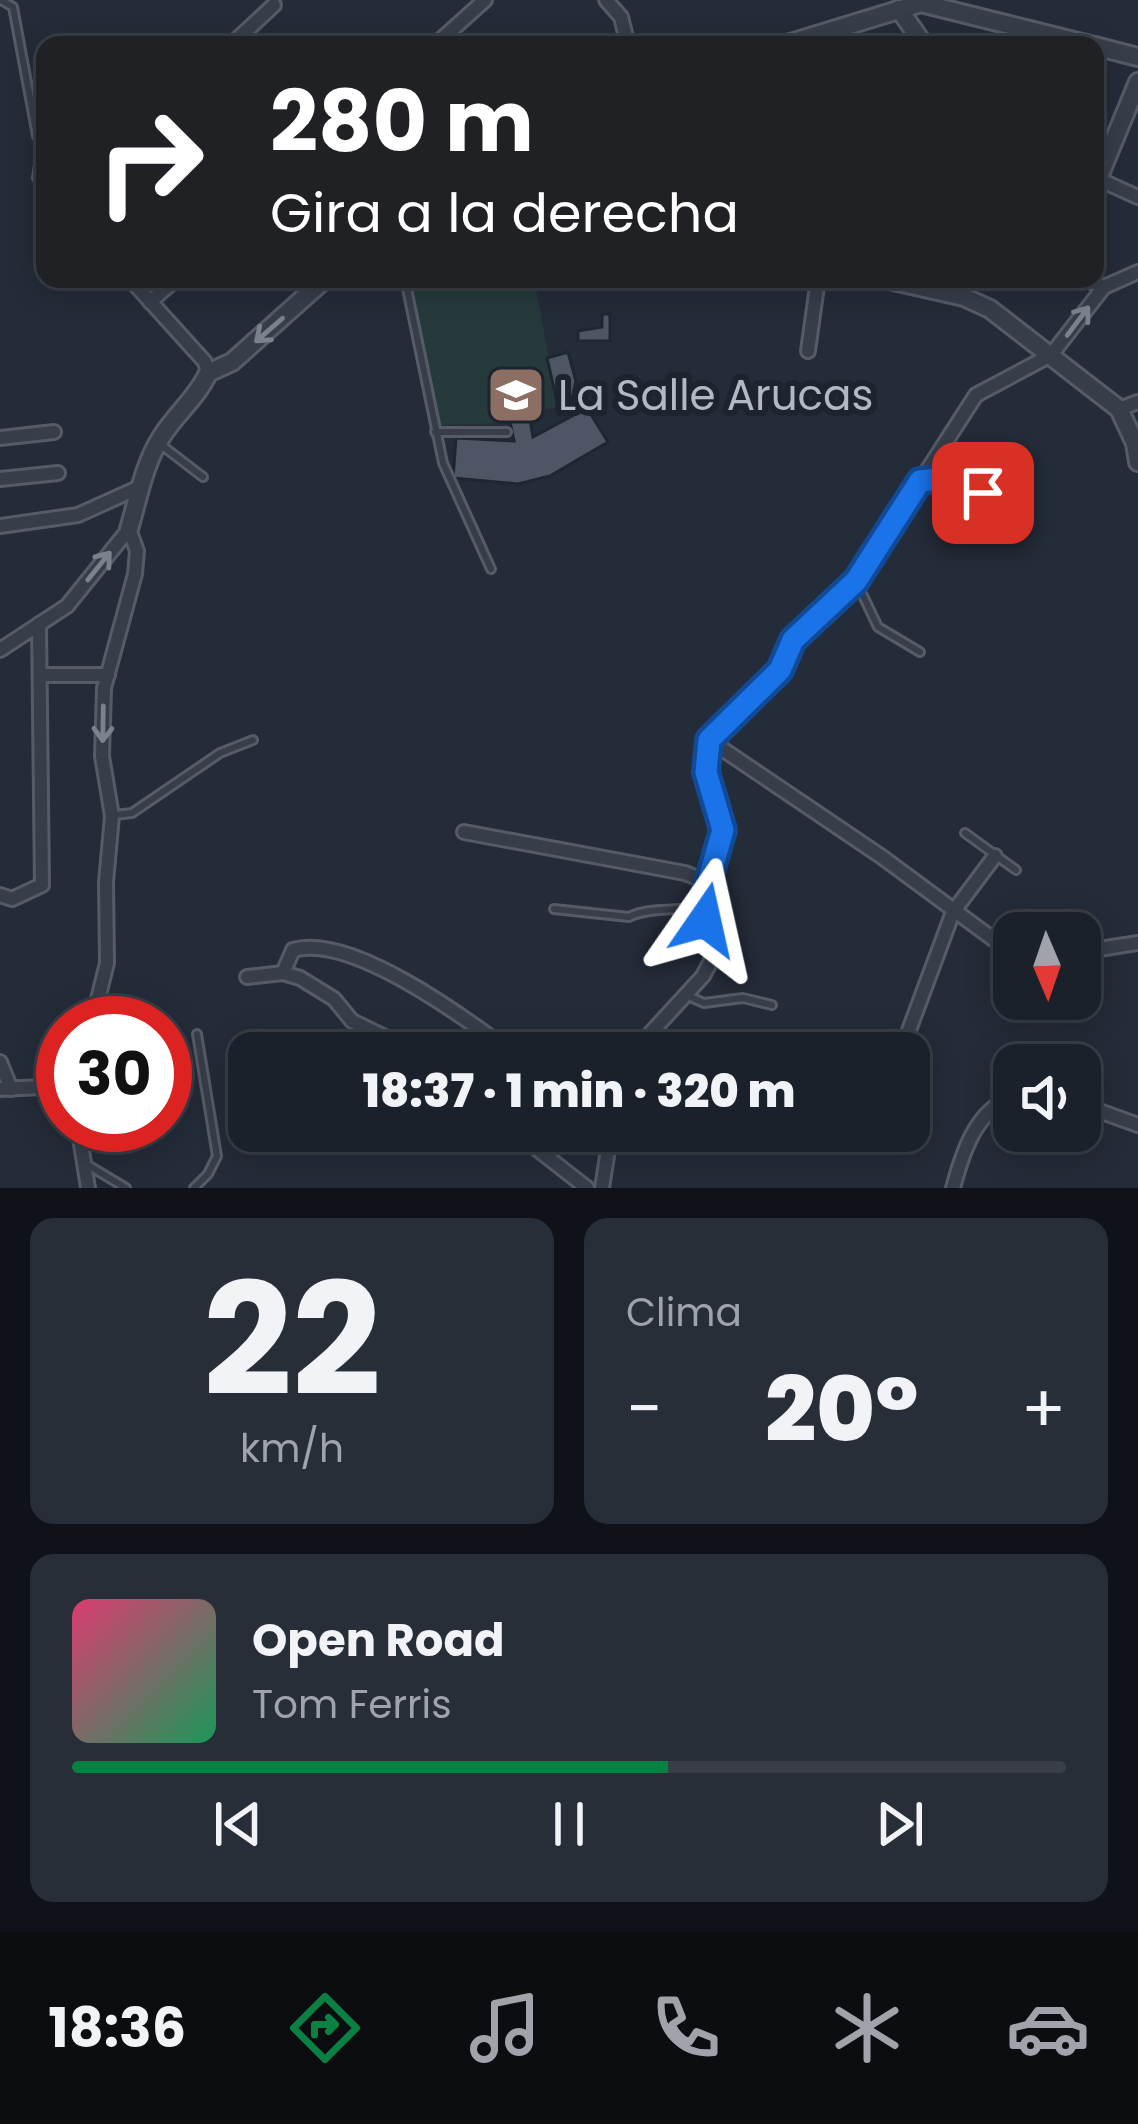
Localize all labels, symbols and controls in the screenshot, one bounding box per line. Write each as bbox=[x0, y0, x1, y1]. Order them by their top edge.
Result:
text: 280 m bbox=[270, 63, 534, 180]
icon: right bbox=[72, 84, 228, 240]
text: Gira a la derecha bbox=[270, 175, 739, 251]
one-way arrow bbox=[1064, 305, 1090, 338]
one-way arrow bbox=[254, 316, 285, 343]
school or university icon: La Salle Arucas bbox=[485, 364, 547, 426]
place label: La Salle Arucas bbox=[558, 366, 873, 425]
pin bbox=[932, 442, 1034, 544]
icon: arrive bbox=[950, 460, 1016, 526]
one-way arrow bbox=[85, 551, 112, 582]
one-way arrow bbox=[91, 704, 114, 743]
position arrow bbox=[642, 857, 768, 983]
north arrow bbox=[993, 912, 1101, 1020]
map controls bbox=[993, 912, 1101, 1152]
speed limit sign: 30 bbox=[36, 996, 192, 1152]
button: sound bbox=[993, 1044, 1101, 1152]
text: 18:37 · 1 min · 320 m bbox=[363, 1060, 795, 1123]
text: 22 bbox=[203, 1231, 381, 1450]
text: Clima bbox=[626, 1285, 742, 1340]
text: 20° bbox=[765, 1346, 918, 1473]
text: − bbox=[626, 1363, 662, 1455]
text: + bbox=[1021, 1363, 1066, 1455]
text: km/h bbox=[240, 1421, 344, 1476]
text: Open Road bbox=[252, 1609, 505, 1672]
text: Tom Ferris bbox=[252, 1677, 452, 1732]
icon: previous bbox=[205, 1791, 271, 1857]
icon: pause bbox=[536, 1791, 602, 1857]
icon: next bbox=[867, 1791, 933, 1857]
icon: directions bbox=[283, 1986, 367, 2070]
icon: music bbox=[463, 1986, 547, 2070]
icon: phone bbox=[644, 1986, 728, 2070]
icon: climate bbox=[825, 1986, 909, 2070]
icon: car bbox=[1006, 1986, 1090, 2070]
text: 18:36 bbox=[48, 1990, 186, 2066]

